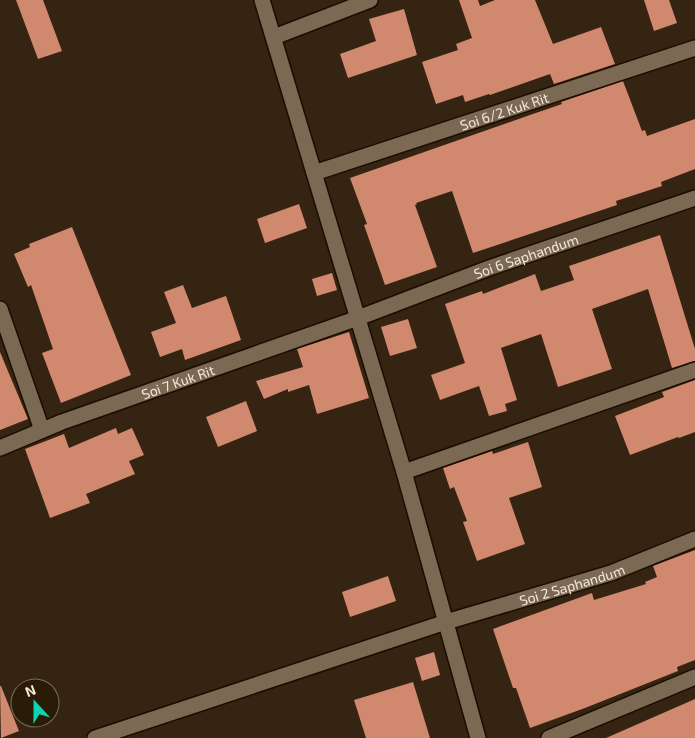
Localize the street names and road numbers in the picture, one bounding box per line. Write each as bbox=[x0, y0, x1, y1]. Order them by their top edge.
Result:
street label: Soi 6/2 Kuk Rit bbox=[457, 88, 551, 133]
street label: Soi 6 Saphandum bbox=[471, 230, 580, 282]
street label: Soi 7 Kuk Rit bbox=[139, 361, 217, 402]
street label: Soi 2 Saphandum bbox=[517, 560, 627, 608]

